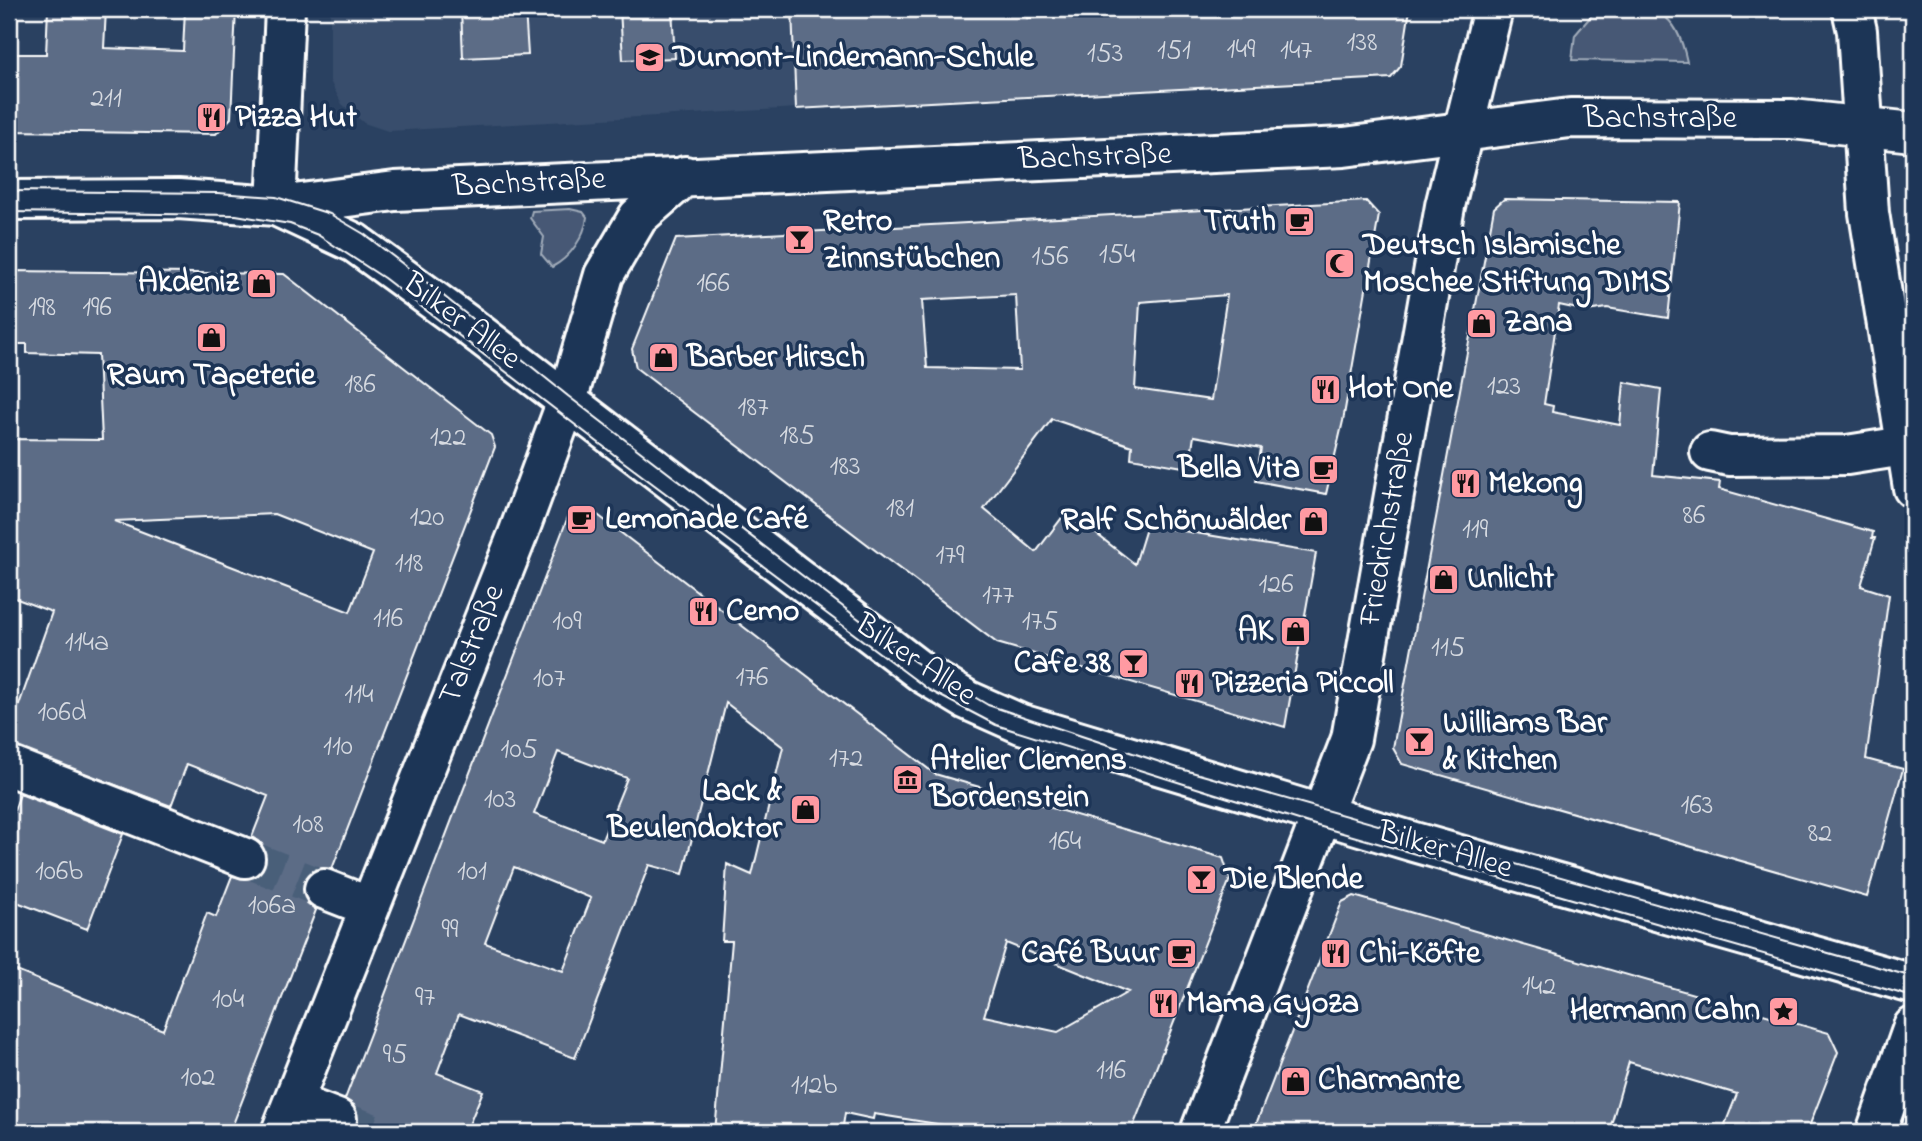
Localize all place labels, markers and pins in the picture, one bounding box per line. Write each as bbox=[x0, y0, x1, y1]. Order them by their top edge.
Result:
place label: Dumont-Lindemann-Schule bbox=[671, 35, 1036, 82]
school or university icon: Dumont-Lindemann-Schule bbox=[633, 41, 667, 75]
place label: Pizza Hut bbox=[235, 95, 357, 142]
restaurant icon: Pizza Hut bbox=[195, 101, 229, 135]
place label: Retro Zinnstübchen bbox=[823, 199, 1000, 283]
place label: Truth bbox=[1204, 199, 1276, 246]
cafe icon: Truth bbox=[1282, 205, 1316, 239]
bar icon: Retro Zinnstübchen bbox=[783, 223, 817, 257]
place label: Deutsch Islamische Moschee Stiftung DIMS bbox=[1361, 223, 1670, 308]
mosque icon: Deutsch Islamische Moschee Stiftung DIMS bbox=[1323, 247, 1357, 281]
place label: Akdeniz bbox=[138, 260, 240, 307]
shop icon: Akdeniz bbox=[245, 266, 279, 300]
place label: Zana bbox=[1504, 300, 1573, 347]
shop icon: Zana bbox=[1464, 306, 1498, 340]
shop icon: Raum Tapeterie bbox=[194, 320, 228, 354]
place label: Barber Hirsch bbox=[685, 335, 865, 382]
shop icon: Barber Hirsch bbox=[647, 341, 681, 375]
place label: Raum Tapeterie bbox=[107, 353, 317, 400]
place label: Hot One bbox=[1348, 366, 1455, 413]
restaurant icon: Hot One bbox=[1308, 372, 1342, 406]
place label: Bella Vita bbox=[1176, 446, 1300, 493]
cafe icon: Bella Vita bbox=[1306, 452, 1340, 486]
place label: Mekong bbox=[1488, 461, 1583, 509]
restaurant icon: Mekong bbox=[1448, 467, 1482, 501]
place label: Lemonade Café bbox=[605, 497, 810, 544]
place label: Ralf Schönwälder bbox=[1061, 498, 1292, 545]
cafe icon: Lemonade Café bbox=[565, 503, 599, 537]
shop icon: Ralf Schönwälder bbox=[1297, 504, 1331, 538]
place label: Unlicht bbox=[1467, 556, 1555, 603]
shop icon: Unlicht bbox=[1427, 562, 1461, 596]
place label: Cemo bbox=[726, 589, 799, 636]
restaurant icon: Cemo bbox=[686, 595, 720, 629]
place label: AK bbox=[1238, 609, 1274, 656]
shop icon: AK bbox=[1279, 615, 1313, 649]
place label: Cafe 38 bbox=[1014, 641, 1111, 688]
bar icon: Cafe 38 bbox=[1117, 647, 1151, 681]
place label: Pizzeria Piccoll bbox=[1212, 661, 1394, 708]
restaurant icon: Pizzeria Piccoll bbox=[1172, 667, 1206, 701]
place label: Williams Bar & Kitchen bbox=[1442, 701, 1608, 785]
bar icon: Williams Bar & Kitchen bbox=[1403, 725, 1437, 759]
place label: Atelier Clemens Bordenstein bbox=[928, 738, 1127, 822]
museum icon: Atelier Clemens Bordenstein bbox=[890, 762, 924, 796]
place label: Lack & Beulendoktor bbox=[605, 769, 783, 853]
shop icon: Lack & Beulendoktor bbox=[788, 793, 822, 827]
place label: Die Blende bbox=[1222, 857, 1365, 904]
bar icon: Die Blende bbox=[1184, 863, 1218, 897]
place label: Café Buur bbox=[1021, 931, 1160, 978]
place label: Chi-Köfte bbox=[1359, 931, 1482, 978]
cafe icon: Café Buur bbox=[1165, 937, 1199, 971]
restaurant icon: Chi-Köfte bbox=[1319, 937, 1353, 971]
place label: Mama Gyoza bbox=[1186, 981, 1359, 1029]
restaurant icon: Mama Gyoza bbox=[1146, 987, 1180, 1021]
place label: Hermann Cahn bbox=[1570, 988, 1760, 1035]
place icon: Hermann Cahn bbox=[1766, 994, 1800, 1028]
place label: Charmante bbox=[1318, 1058, 1463, 1105]
shop icon: Charmante bbox=[1278, 1064, 1312, 1098]

